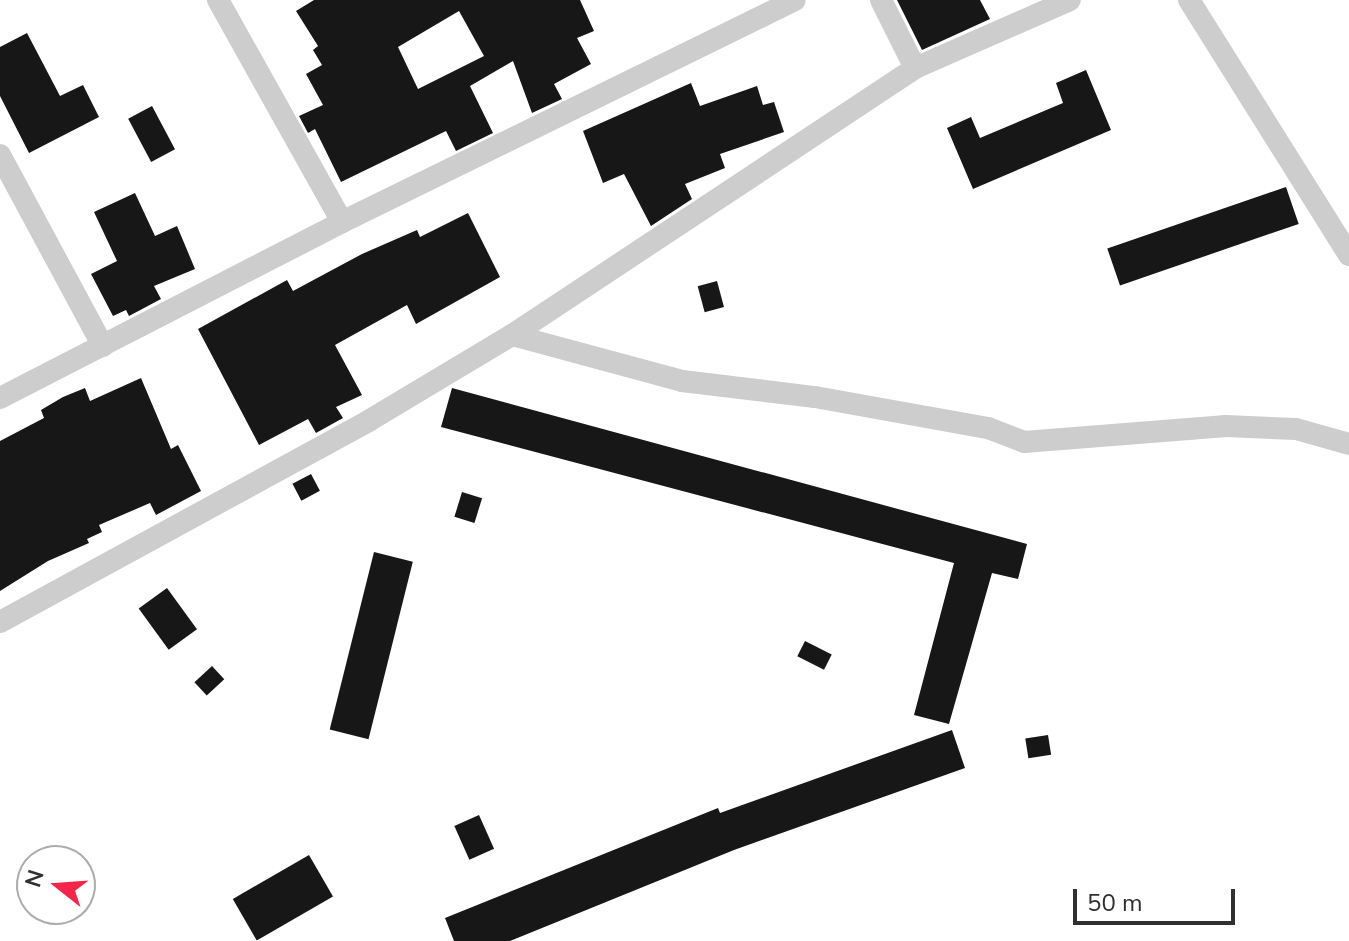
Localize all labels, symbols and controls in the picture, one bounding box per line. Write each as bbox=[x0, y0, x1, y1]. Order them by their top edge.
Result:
north arrow bbox=[16, 845, 96, 925]
text: N bbox=[18, 866, 52, 891]
scale bar bbox=[1077, 873, 1239, 923]
text: 50 m bbox=[1087, 887, 1143, 919]

